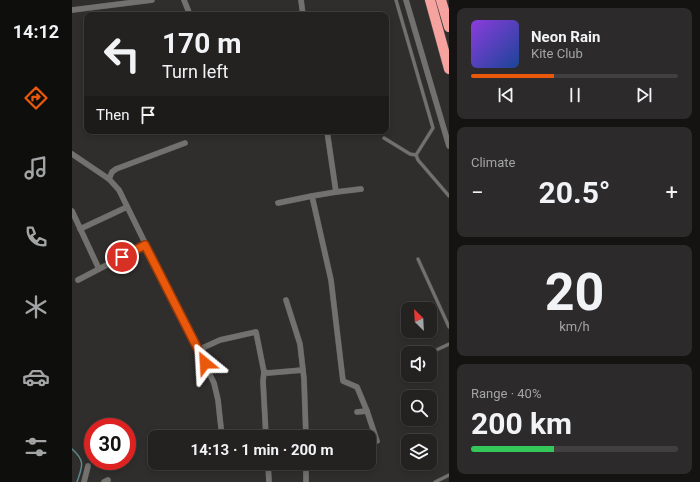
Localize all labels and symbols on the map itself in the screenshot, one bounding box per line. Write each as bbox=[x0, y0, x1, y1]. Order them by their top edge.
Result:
pin bbox=[105, 240, 139, 274]
north arrow bbox=[401, 302, 437, 338]
position arrow bbox=[184, 342, 226, 384]
speed limit sign: 30 bbox=[84, 418, 136, 470]

